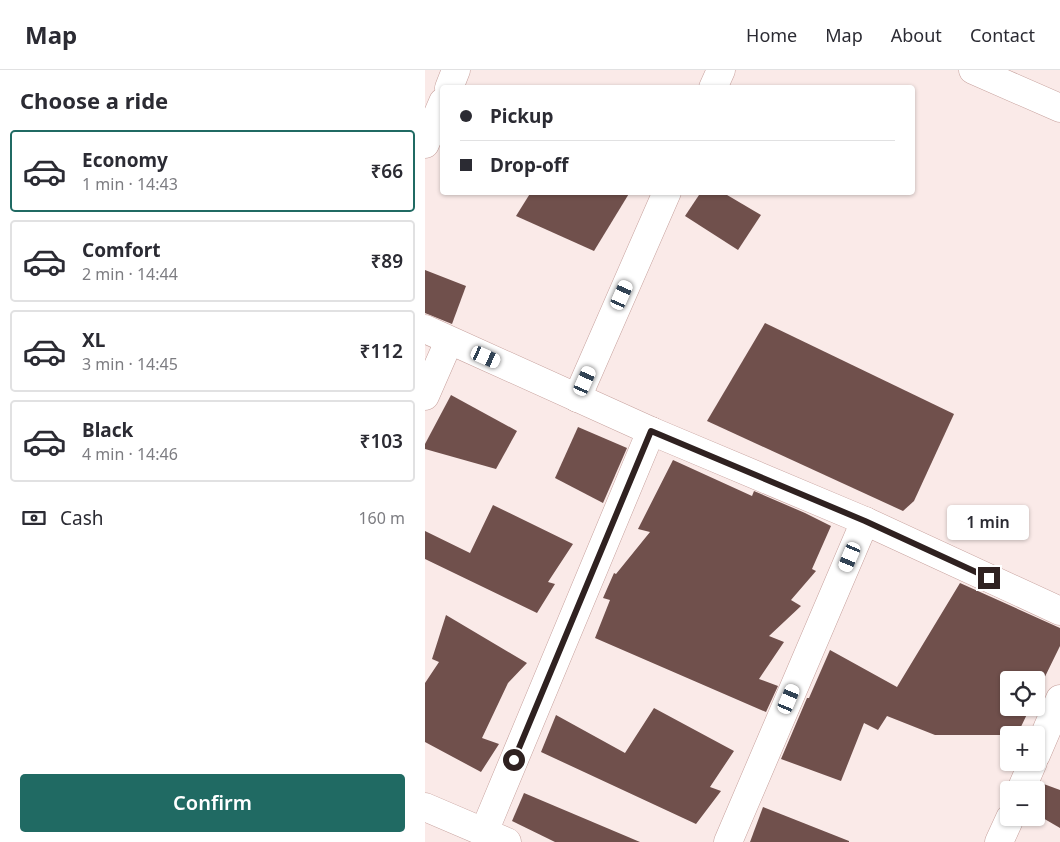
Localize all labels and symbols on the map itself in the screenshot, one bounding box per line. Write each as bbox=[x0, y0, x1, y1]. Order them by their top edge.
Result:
car bbox=[609, 278, 634, 312]
car bbox=[469, 344, 502, 370]
car bbox=[572, 364, 597, 398]
callout: 1 min bbox=[948, 506, 1030, 540]
car bbox=[837, 540, 862, 574]
route end bbox=[978, 567, 1000, 589]
car bbox=[776, 682, 801, 716]
route start bbox=[503, 749, 525, 771]

